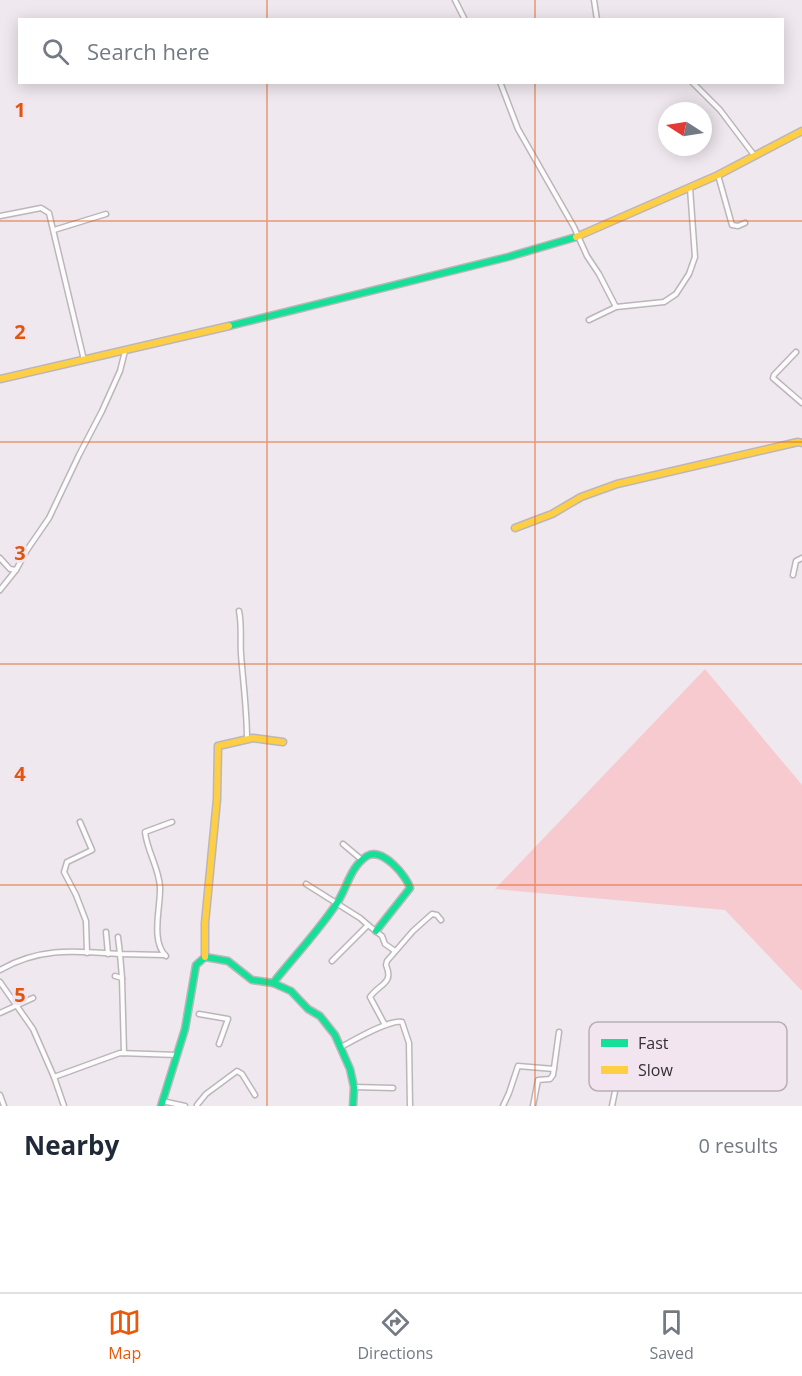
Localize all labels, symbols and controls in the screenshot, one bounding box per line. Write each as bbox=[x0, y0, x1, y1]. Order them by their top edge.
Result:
search box bbox=[18, 18, 784, 84]
icon: search bbox=[39, 35, 72, 68]
text: Search here bbox=[87, 36, 210, 66]
text: 1 bbox=[14, 96, 26, 123]
north arrow bbox=[658, 102, 712, 156]
text: 2 bbox=[14, 318, 26, 345]
text: 3 bbox=[14, 539, 26, 566]
text: 4 bbox=[14, 760, 26, 787]
text: 5 bbox=[14, 981, 26, 1008]
legend bbox=[589, 1022, 787, 1091]
text: Fast bbox=[638, 1032, 669, 1054]
text: Slow bbox=[638, 1059, 673, 1081]
text: Nearby bbox=[24, 1127, 119, 1163]
text: 0 results bbox=[698, 1132, 778, 1159]
tab: Map bbox=[108, 1306, 141, 1364]
tab: Directions bbox=[358, 1306, 433, 1364]
tab: Saved bbox=[649, 1306, 694, 1364]

